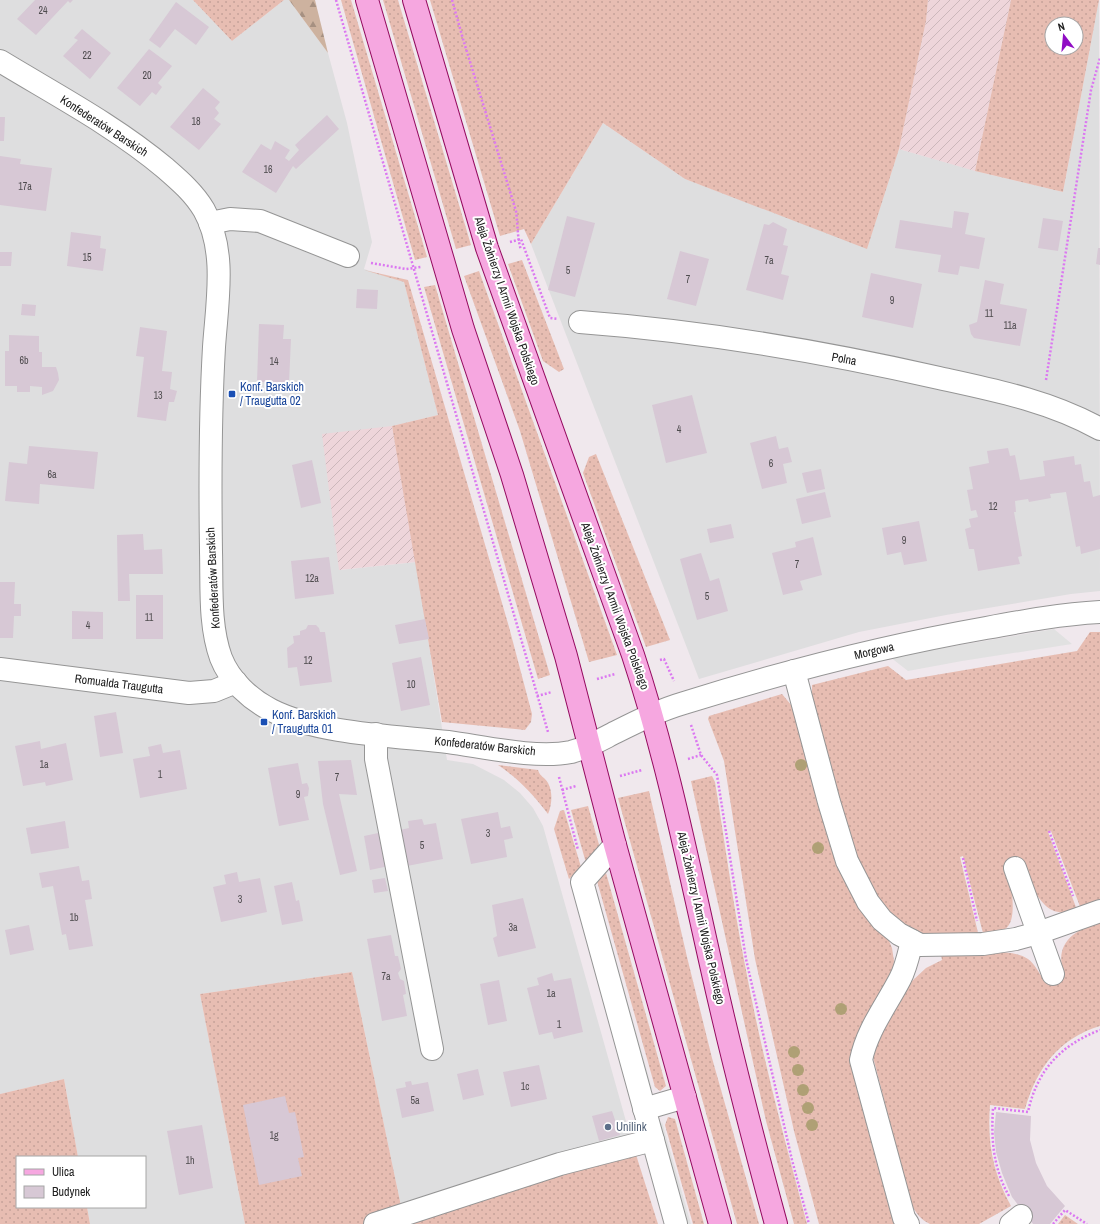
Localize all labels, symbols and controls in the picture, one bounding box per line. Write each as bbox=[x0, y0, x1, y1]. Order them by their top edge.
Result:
house number: 24 bbox=[38, 4, 48, 17]
north arrow bbox=[1044, 16, 1084, 56]
text: N bbox=[1056, 19, 1066, 34]
house number: 22 bbox=[82, 49, 92, 62]
house number: 20 bbox=[142, 69, 152, 82]
street label: Konfederatów Barskich bbox=[57, 92, 151, 160]
house number: 18 bbox=[191, 115, 201, 128]
house number: 16 bbox=[263, 163, 273, 176]
house number: 17a bbox=[18, 180, 32, 193]
street label: Aleja Żołnierzy I Armii Wojska Polskiego bbox=[470, 214, 543, 387]
house number: 15 bbox=[82, 251, 92, 264]
house number: 7a bbox=[764, 254, 774, 267]
house number: 5 bbox=[566, 264, 571, 277]
house number: 7 bbox=[686, 273, 691, 286]
house number: 9 bbox=[890, 294, 895, 307]
house number: 11 bbox=[985, 307, 994, 320]
house number: 11a bbox=[1003, 319, 1017, 332]
street label: Polna bbox=[830, 349, 858, 369]
house number: 6b bbox=[19, 354, 29, 367]
house number: 14 bbox=[269, 355, 279, 368]
place label: Konf. Barskich / Traugutta 02 bbox=[240, 379, 304, 409]
house number: 13 bbox=[153, 389, 163, 402]
marker: Konf. Barskich / Traugutta 02 bbox=[227, 389, 237, 399]
house number: 4 bbox=[677, 423, 682, 436]
house number: 6 bbox=[769, 457, 774, 470]
house number: 6a bbox=[47, 468, 57, 481]
house number: 12 bbox=[988, 500, 998, 513]
street label: Aleja Żołnierzy I Armii Wojska Polskiego bbox=[577, 519, 653, 692]
street label: Konfederatów Barskich bbox=[202, 527, 224, 629]
house number: 9 bbox=[902, 534, 907, 547]
house number: 7 bbox=[795, 558, 800, 571]
house number: 12a bbox=[305, 572, 319, 585]
house number: 5 bbox=[705, 590, 710, 603]
house number: 11 bbox=[145, 611, 154, 624]
house number: 4 bbox=[86, 619, 91, 632]
street label: Morgowa bbox=[852, 639, 896, 663]
house number: 12 bbox=[303, 654, 313, 667]
street label: Romualda Traugutta bbox=[74, 671, 165, 697]
house number: 10 bbox=[406, 678, 416, 691]
place label: Konf. Barskich / Traugutta 01 bbox=[272, 707, 336, 737]
marker: Konf. Barskich / Traugutta 01 bbox=[259, 717, 269, 727]
street label: Konfederatów Barskich bbox=[434, 733, 536, 759]
house number: 1a bbox=[39, 758, 49, 771]
house number: 1 bbox=[158, 768, 163, 781]
house number: 7 bbox=[335, 771, 340, 784]
house number: 9 bbox=[296, 788, 301, 801]
house number: 3 bbox=[486, 827, 491, 840]
street label: Aleja Żołnierzy I Armii Wojska Polskiego bbox=[673, 829, 729, 1006]
house number: 5 bbox=[420, 839, 425, 852]
house number: 3 bbox=[238, 893, 243, 906]
house number: 1b bbox=[69, 911, 79, 924]
house number: 3a bbox=[508, 921, 518, 934]
house number: 7a bbox=[381, 970, 391, 983]
house number: 1a bbox=[546, 987, 556, 1000]
house number: 1 bbox=[557, 1018, 562, 1031]
house number: 1c bbox=[521, 1080, 529, 1093]
house number: 5a bbox=[410, 1094, 420, 1107]
place label: Unilink bbox=[616, 1119, 647, 1135]
marker: Unilink bbox=[603, 1122, 613, 1132]
house number: 1g bbox=[269, 1129, 279, 1142]
house number: 1h bbox=[185, 1154, 195, 1167]
legend bbox=[16, 1156, 146, 1208]
text: Ulica bbox=[52, 1164, 75, 1180]
text: Budynek bbox=[52, 1184, 90, 1200]

